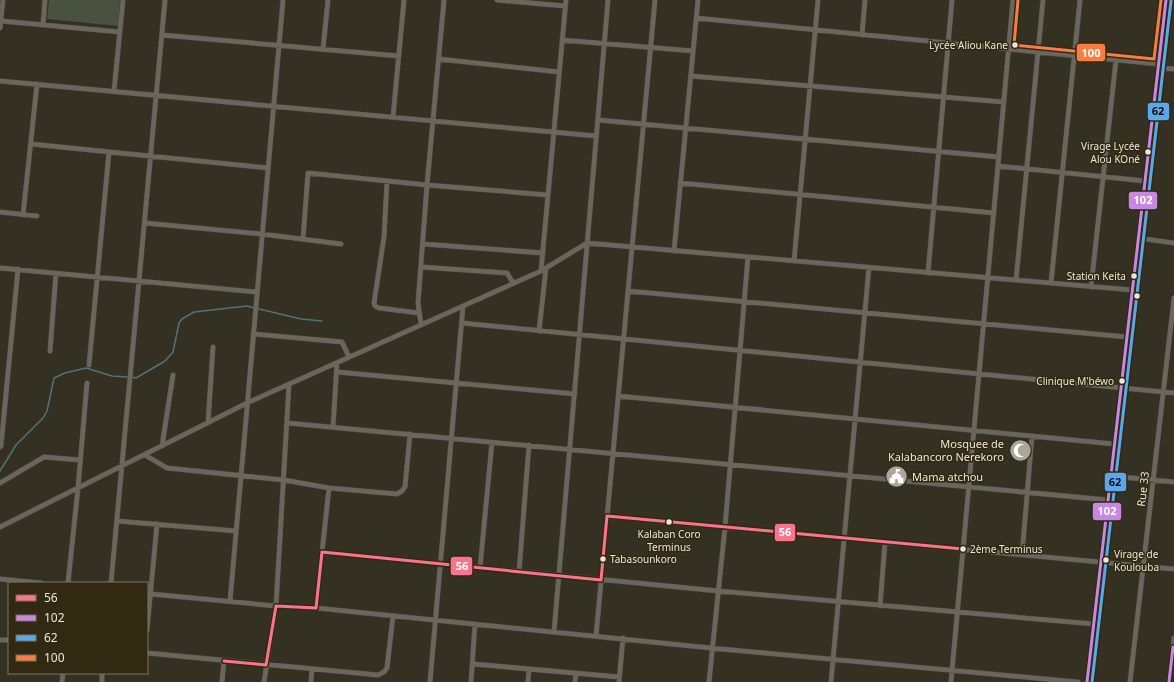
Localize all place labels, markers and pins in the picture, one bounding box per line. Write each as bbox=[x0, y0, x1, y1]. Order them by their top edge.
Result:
place label: Lycée Aliou Kane bbox=[929, 38, 1008, 52]
marker: Lycée Aliou Kane bbox=[1010, 40, 1020, 50]
place label: Virage Lycée Alou KOné bbox=[1081, 139, 1140, 166]
marker: Virage Lycée Alou KOné bbox=[1143, 147, 1153, 157]
place label: Station Keita bbox=[1067, 269, 1126, 283]
marker: Station Keita bbox=[1129, 271, 1139, 281]
unlabelled marker bbox=[1132, 291, 1142, 301]
place label: Clinique M'béwo bbox=[1036, 374, 1114, 388]
marker: Clinique M'béwo bbox=[1117, 376, 1127, 386]
place label: Mosquee de Kalabancoro Nerekoro bbox=[888, 436, 1004, 464]
mosque icon: Mosquee de Kalabancoro Nerekoro bbox=[1007, 437, 1033, 463]
public building icon: Mama atchou bbox=[883, 464, 909, 490]
place label: Mama atchou bbox=[912, 469, 983, 484]
marker: Kalaban Coro Terminus bbox=[664, 517, 674, 527]
place label: Kalaban Coro Terminus bbox=[638, 527, 700, 554]
place label: 2ème Terminus bbox=[970, 542, 1043, 556]
marker: 2ème Terminus bbox=[958, 544, 968, 554]
place label: Virage de Koulouba bbox=[1114, 547, 1159, 574]
place label: Tabasounkoro bbox=[610, 552, 677, 566]
marker: Tabasounkoro bbox=[598, 554, 608, 564]
marker: Virage de Koulouba bbox=[1101, 555, 1111, 565]

